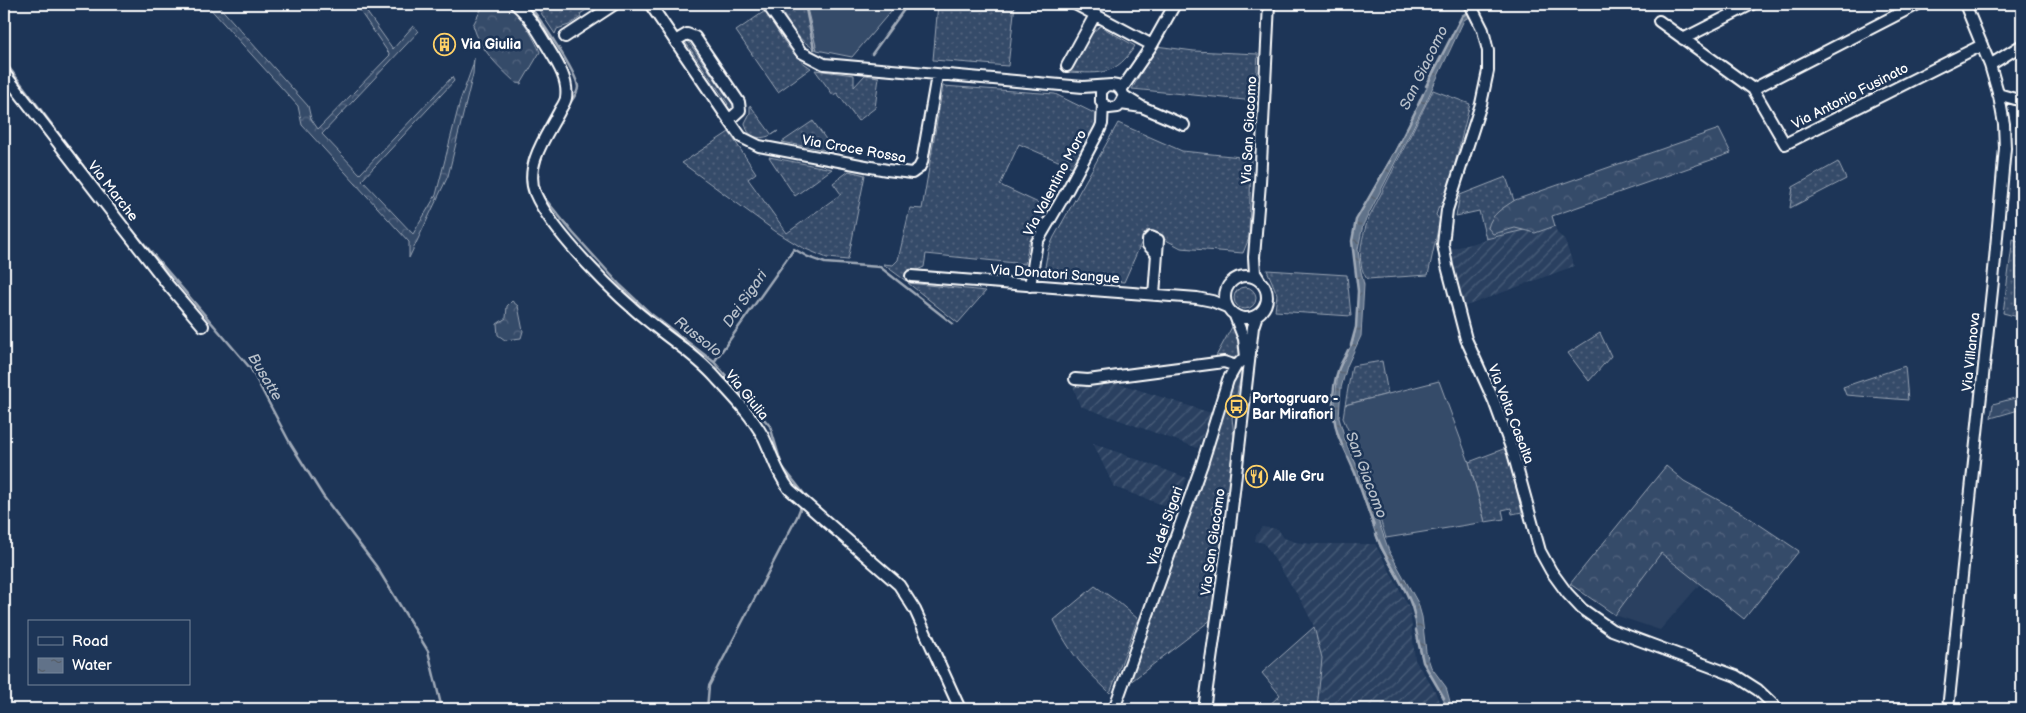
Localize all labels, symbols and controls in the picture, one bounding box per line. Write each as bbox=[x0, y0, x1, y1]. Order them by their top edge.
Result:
water label: San Giacomo bbox=[1395, 23, 1453, 113]
building icon: Via Giulia bbox=[433, 32, 457, 56]
place label: Via Giulia bbox=[461, 36, 521, 53]
street label: Via Antonio Fusinato bbox=[1789, 59, 1911, 133]
street label: Via San Giacomo bbox=[1238, 76, 1260, 184]
street label: Via Valentino Moro bbox=[1020, 127, 1090, 239]
street label: Via Croce Rossa bbox=[801, 131, 908, 167]
street label: Via Marche bbox=[84, 157, 142, 225]
street label: Via Donatori Sangue bbox=[990, 261, 1120, 287]
water label: Dei Sigari bbox=[719, 266, 772, 331]
street label: Via Villanova bbox=[1958, 312, 1984, 392]
water label: Russolo bbox=[670, 313, 726, 362]
water label: Busatte bbox=[243, 350, 287, 404]
street label: Via Volta Casalta bbox=[1484, 362, 1538, 466]
street label: Via Giulia bbox=[722, 367, 772, 424]
place label: Portogruaro - Bar Mirafiori bbox=[1252, 390, 1339, 423]
bus stop icon: Portogruaro - Bar Mirafiori bbox=[1224, 394, 1248, 418]
water label: San Giacomo bbox=[1341, 429, 1391, 521]
restaurant icon: Alle Gru bbox=[1245, 464, 1269, 488]
place label: Alle Gru bbox=[1272, 468, 1324, 485]
street label: Via dei Sigari bbox=[1143, 484, 1187, 568]
street label: Via San Giacomo bbox=[1197, 487, 1229, 597]
legend bbox=[28, 620, 190, 686]
text: Road bbox=[72, 632, 108, 651]
text: Water bbox=[72, 656, 112, 675]

